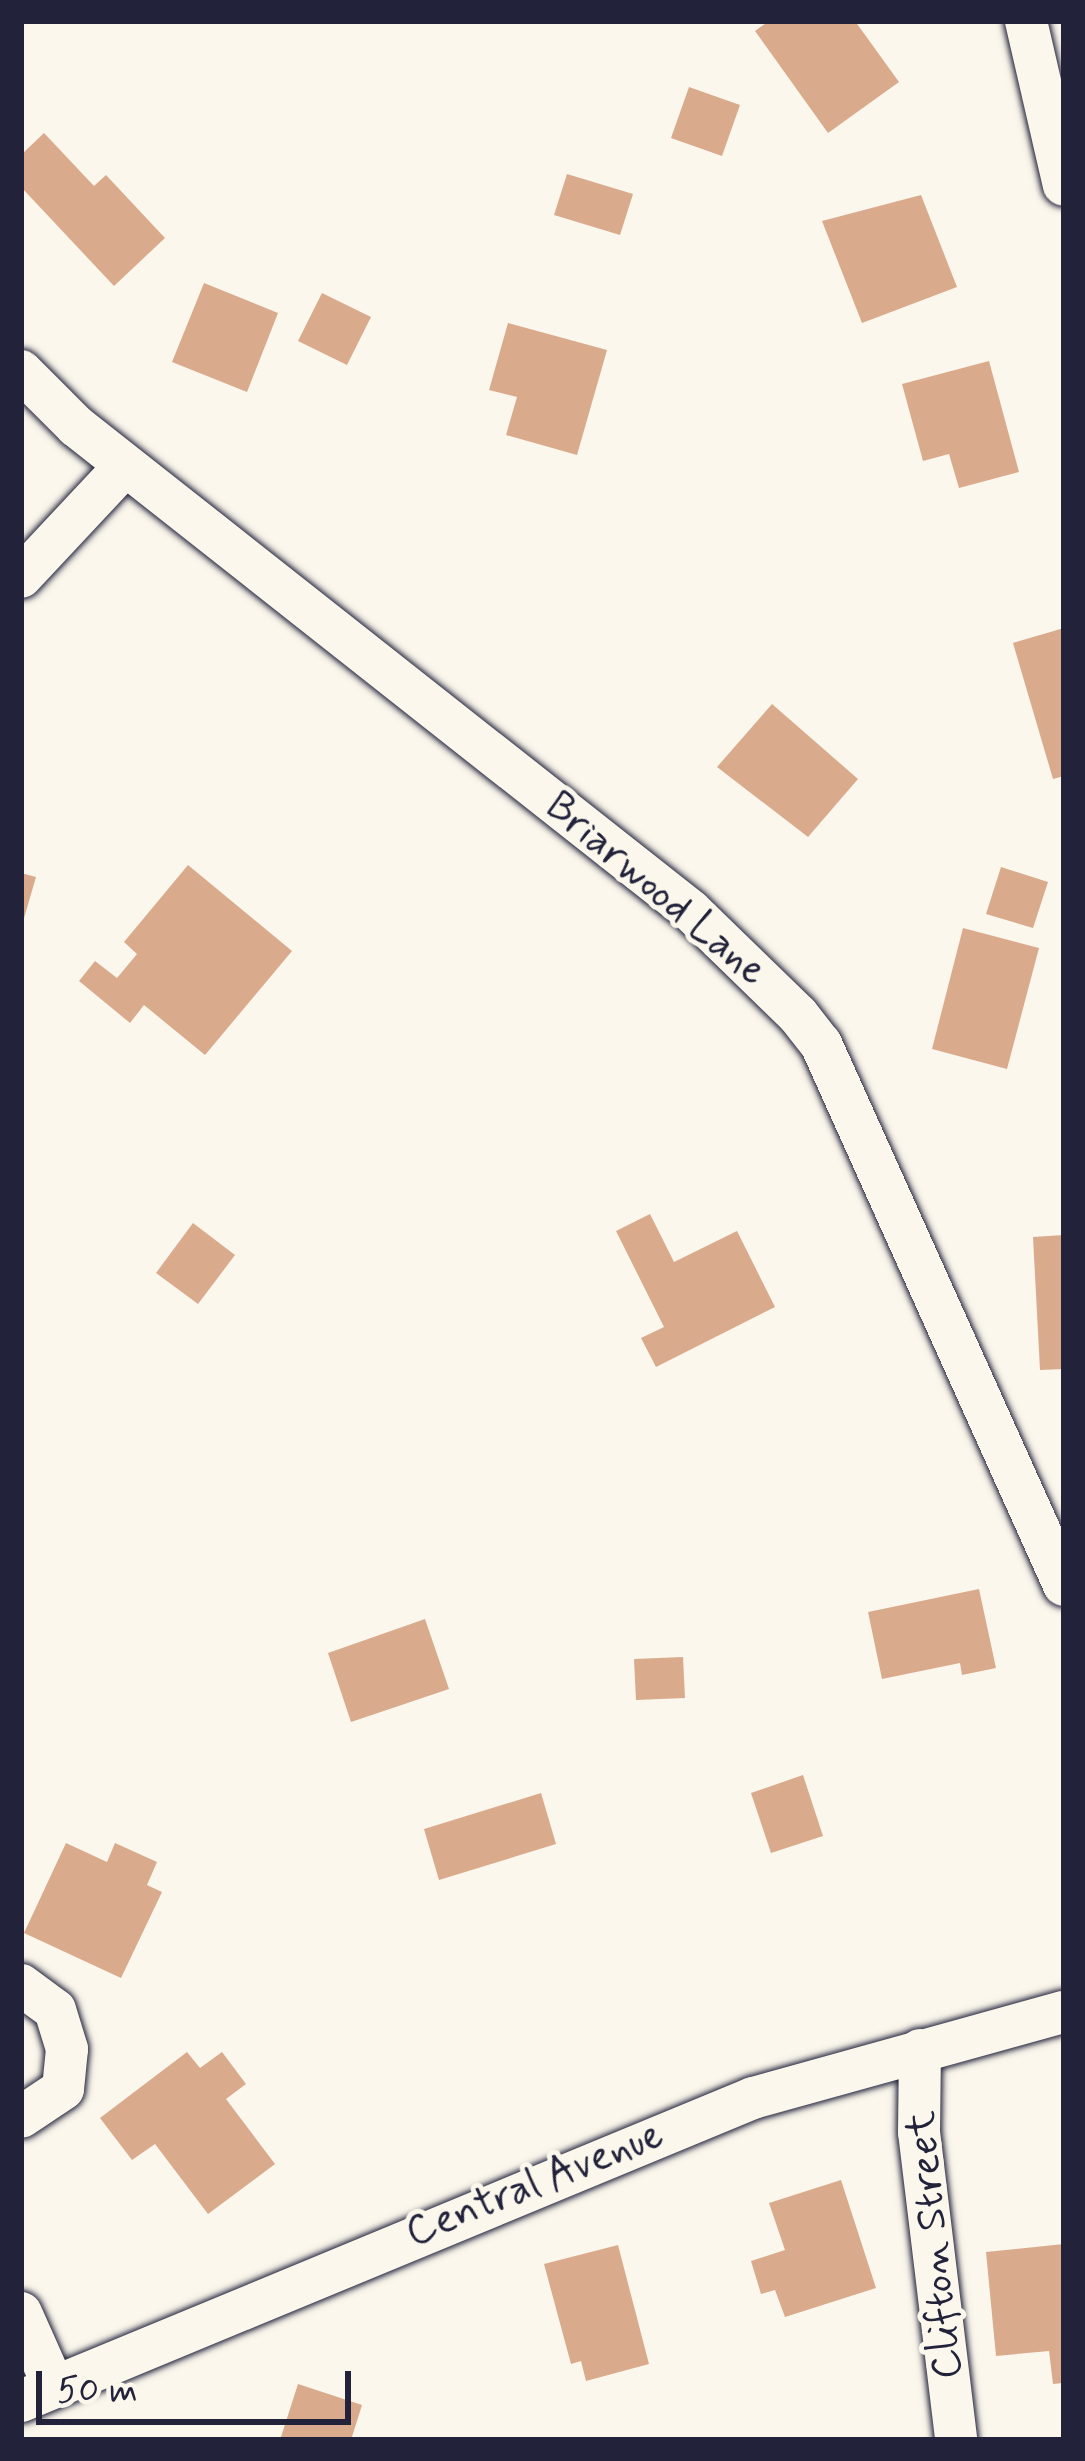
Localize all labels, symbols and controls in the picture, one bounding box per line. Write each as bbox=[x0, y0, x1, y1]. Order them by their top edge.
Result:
street label: Briarwood Lane bbox=[532, 781, 778, 999]
street label: Central Avenue bbox=[394, 2108, 676, 2262]
street label: Clifton Street bbox=[897, 2108, 975, 2382]
scale bar bbox=[42, 2347, 357, 2421]
text: 50 m bbox=[57, 2368, 138, 2415]

